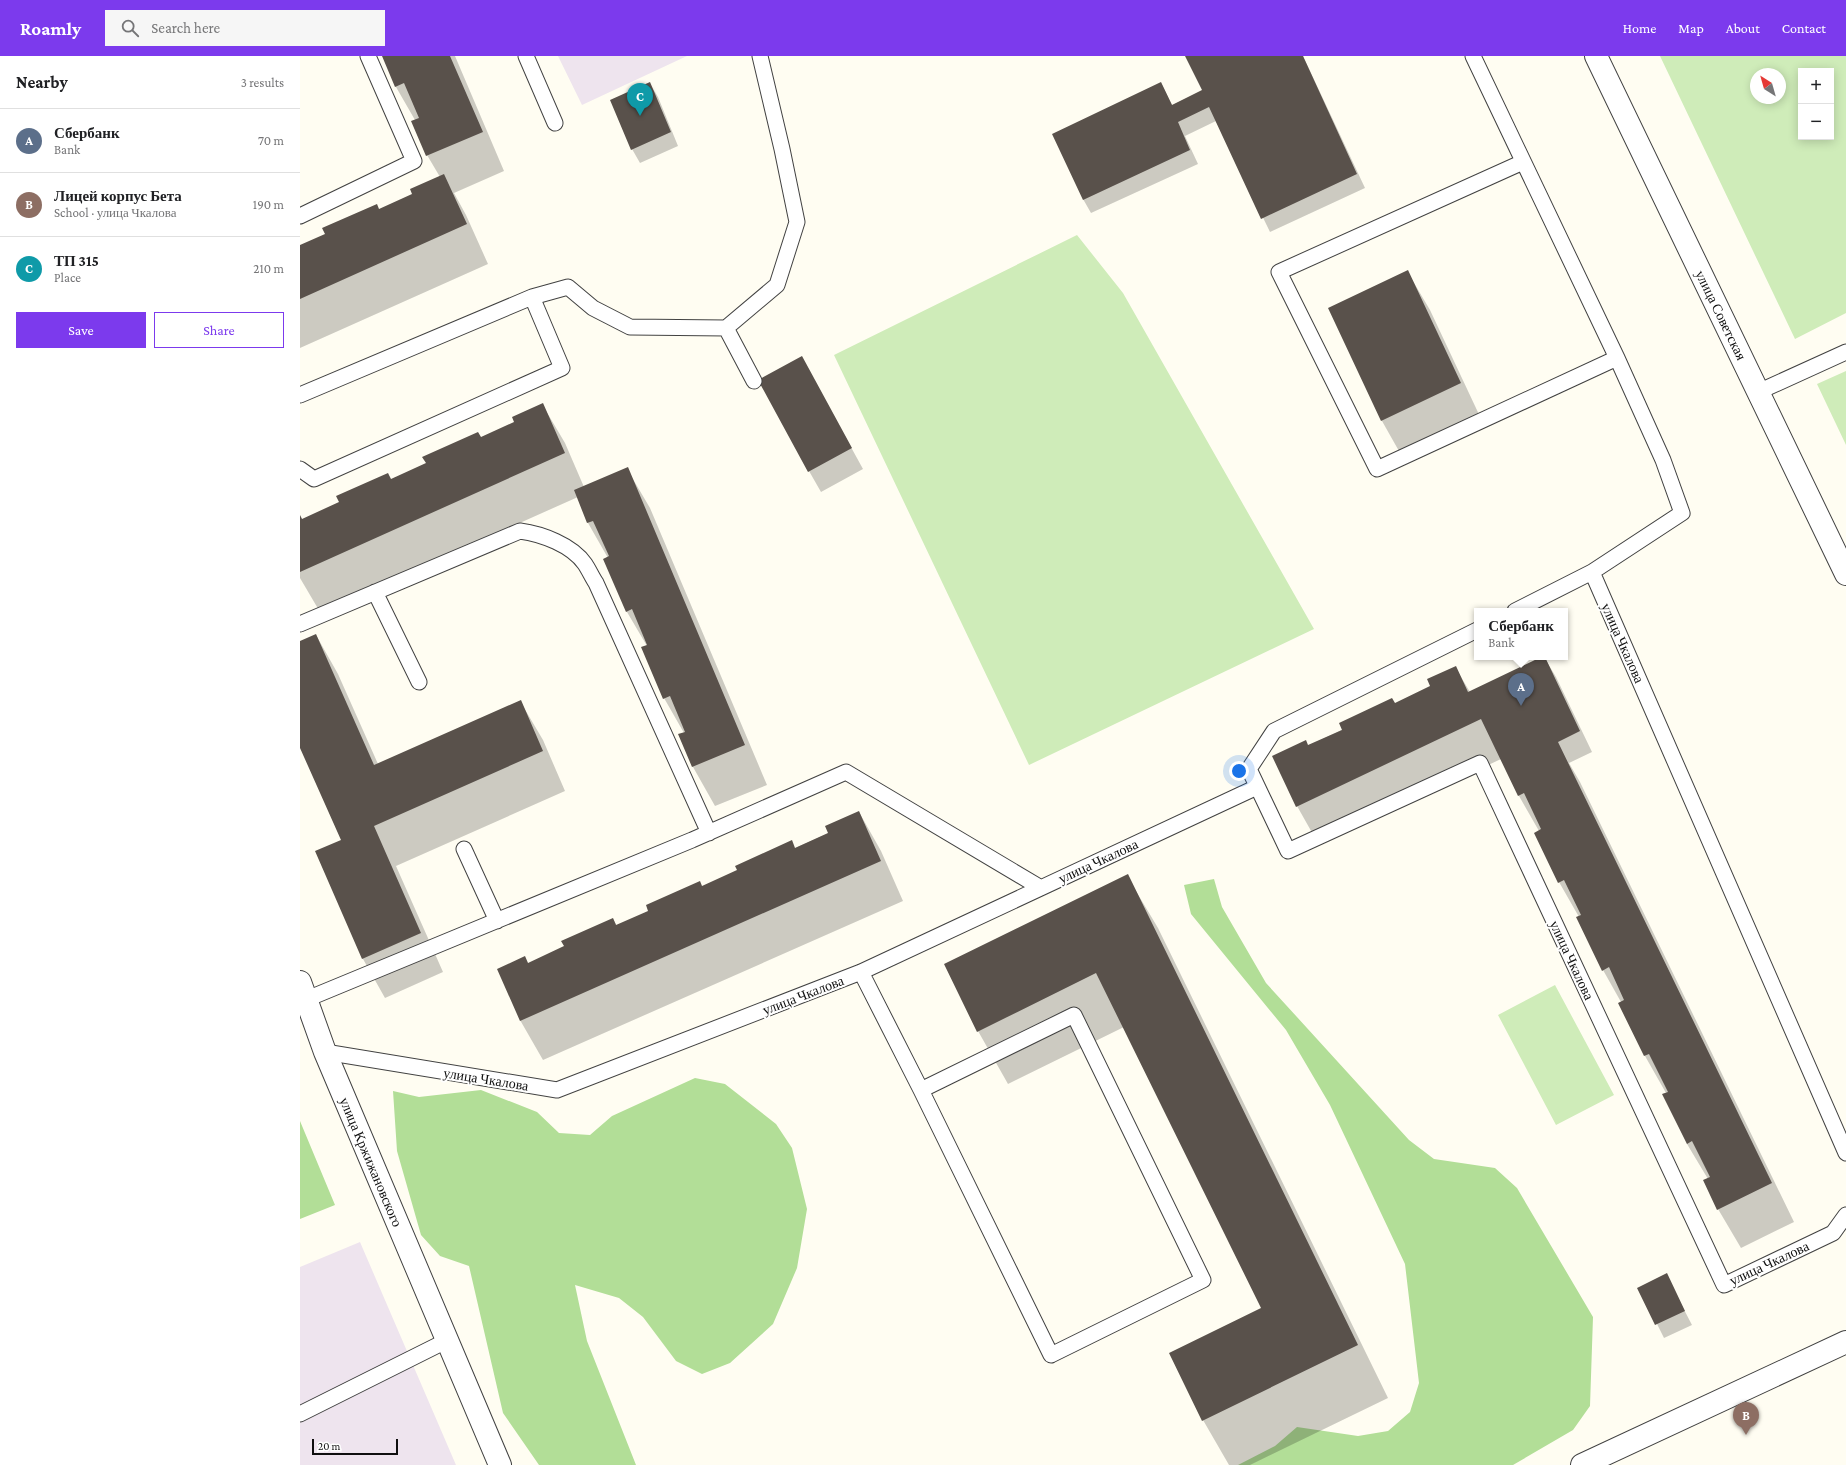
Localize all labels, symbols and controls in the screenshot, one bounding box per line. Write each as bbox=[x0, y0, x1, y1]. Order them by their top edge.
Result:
search box bbox=[105, 10, 385, 46]
icon: search bbox=[119, 17, 141, 39]
text: Roamly bbox=[20, 18, 81, 39]
text: Search here bbox=[151, 20, 220, 36]
text: Home bbox=[1623, 20, 1656, 36]
text: Map bbox=[1678, 20, 1704, 36]
text: About bbox=[1726, 20, 1760, 36]
text: Contact bbox=[1782, 20, 1826, 36]
north arrow bbox=[1750, 68, 1786, 104]
map controls bbox=[1798, 68, 1834, 140]
button: + bbox=[1798, 68, 1834, 104]
text: Nearby bbox=[16, 73, 68, 92]
text: 3 results bbox=[241, 75, 284, 90]
pin: C bbox=[627, 83, 653, 116]
button: − bbox=[1798, 104, 1834, 140]
text: Сбербанк bbox=[54, 125, 120, 141]
text: A bbox=[25, 133, 33, 148]
text: 70 m bbox=[258, 133, 284, 148]
text: Bank bbox=[54, 142, 80, 157]
text: Лицей корпус Бета bbox=[54, 188, 182, 204]
text: B bbox=[25, 197, 33, 212]
text: 190 m bbox=[253, 197, 284, 212]
text: School · улица Чкалова bbox=[54, 205, 176, 220]
text: ТП 315 bbox=[54, 253, 99, 269]
text: C bbox=[25, 261, 33, 276]
text: 210 m bbox=[253, 261, 284, 276]
street label: улица Советская bbox=[1692, 267, 1750, 363]
text: Place bbox=[54, 270, 81, 285]
button: Save bbox=[16, 312, 146, 348]
button: Share bbox=[154, 312, 284, 348]
street label: улица Чкалова bbox=[1598, 601, 1648, 686]
popup bbox=[1474, 608, 1568, 660]
text: Сбербанк bbox=[1488, 618, 1554, 634]
text: Bank bbox=[1488, 635, 1515, 650]
pin: A bbox=[1508, 673, 1534, 706]
your location bbox=[1229, 761, 1249, 781]
street label: улица Чкалова bbox=[1056, 835, 1141, 886]
street label: улица Чкалова bbox=[1547, 918, 1598, 1003]
street label: улица Чкалова bbox=[760, 972, 847, 1018]
street label: улица Чкалова bbox=[442, 1064, 530, 1094]
street label: улица Кржижановского bbox=[336, 1095, 406, 1229]
street label: улица Чкалова bbox=[1727, 1237, 1812, 1288]
pin: B bbox=[1733, 1402, 1759, 1435]
scale bar bbox=[312, 1437, 398, 1456]
text: 20 m bbox=[318, 1440, 340, 1452]

